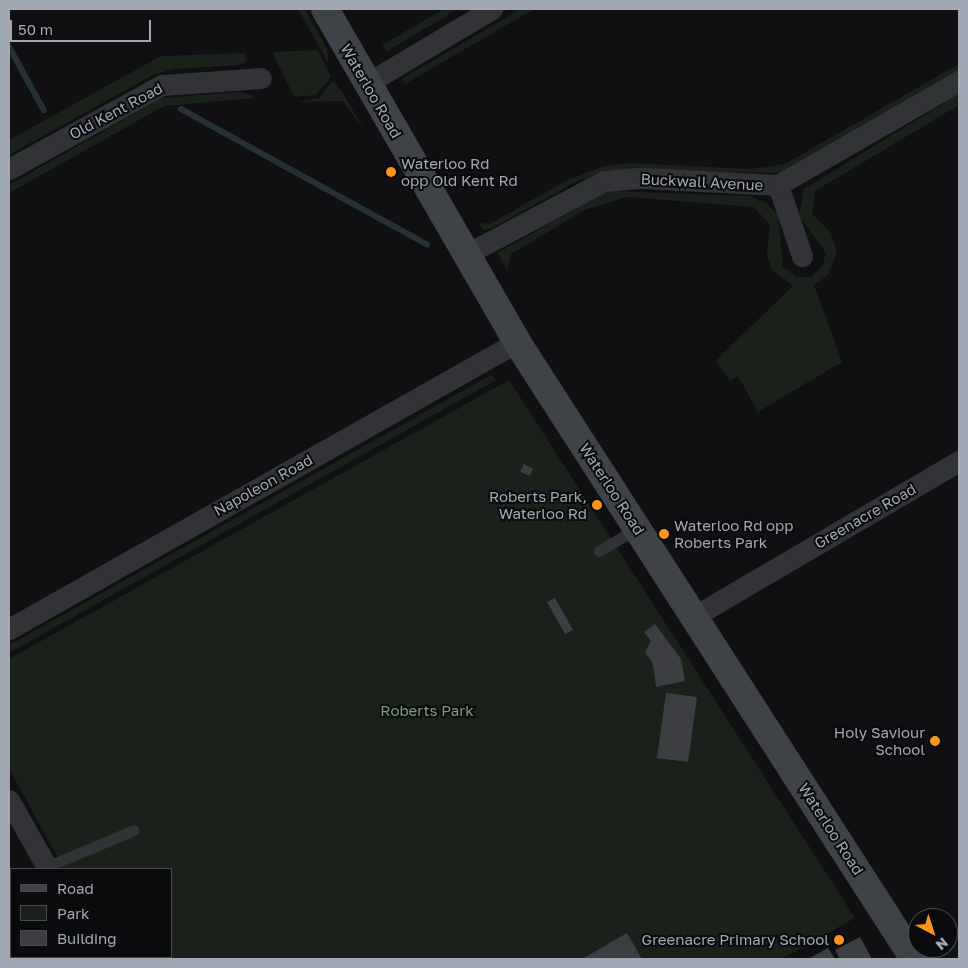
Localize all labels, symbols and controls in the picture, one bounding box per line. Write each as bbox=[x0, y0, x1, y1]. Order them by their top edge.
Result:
scale bar bbox=[12, 10, 154, 42]
text: 50 m bbox=[18, 20, 53, 38]
street label: Waterloo Road bbox=[337, 41, 405, 141]
street label: Old Kent Road bbox=[66, 79, 166, 143]
place label: Waterloo Rd opp Old Kent Rd bbox=[401, 154, 518, 189]
marker: Waterloo Rd opp Old Kent Rd bbox=[385, 166, 397, 178]
street label: Buckwall Avenue bbox=[640, 170, 764, 194]
street label: Waterloo Road bbox=[576, 440, 648, 538]
street label: Napoleon Road bbox=[210, 450, 316, 520]
street label: Greenacre Road bbox=[811, 480, 919, 552]
place label: Roberts Park, Waterloo Rd bbox=[489, 487, 587, 522]
marker: Roberts Park, Waterloo Rd bbox=[591, 499, 603, 511]
place label: Waterloo Rd opp Roberts Park bbox=[674, 516, 794, 551]
marker: Waterloo Rd opp Roberts Park bbox=[658, 528, 670, 540]
park label: Roberts Park bbox=[380, 702, 474, 720]
place label: Holy Saviour School bbox=[834, 723, 925, 758]
marker: Holy Saviour School bbox=[929, 735, 941, 747]
street label: Waterloo Road bbox=[795, 780, 867, 878]
legend bbox=[10, 868, 172, 958]
text: Road bbox=[57, 879, 94, 897]
text: Park bbox=[57, 904, 89, 922]
north arrow bbox=[908, 908, 958, 958]
text: Building bbox=[57, 929, 117, 947]
place label: Greenacre Primary School bbox=[642, 931, 829, 949]
marker: Greenacre Primary School bbox=[833, 934, 845, 946]
text: N bbox=[933, 934, 952, 954]

